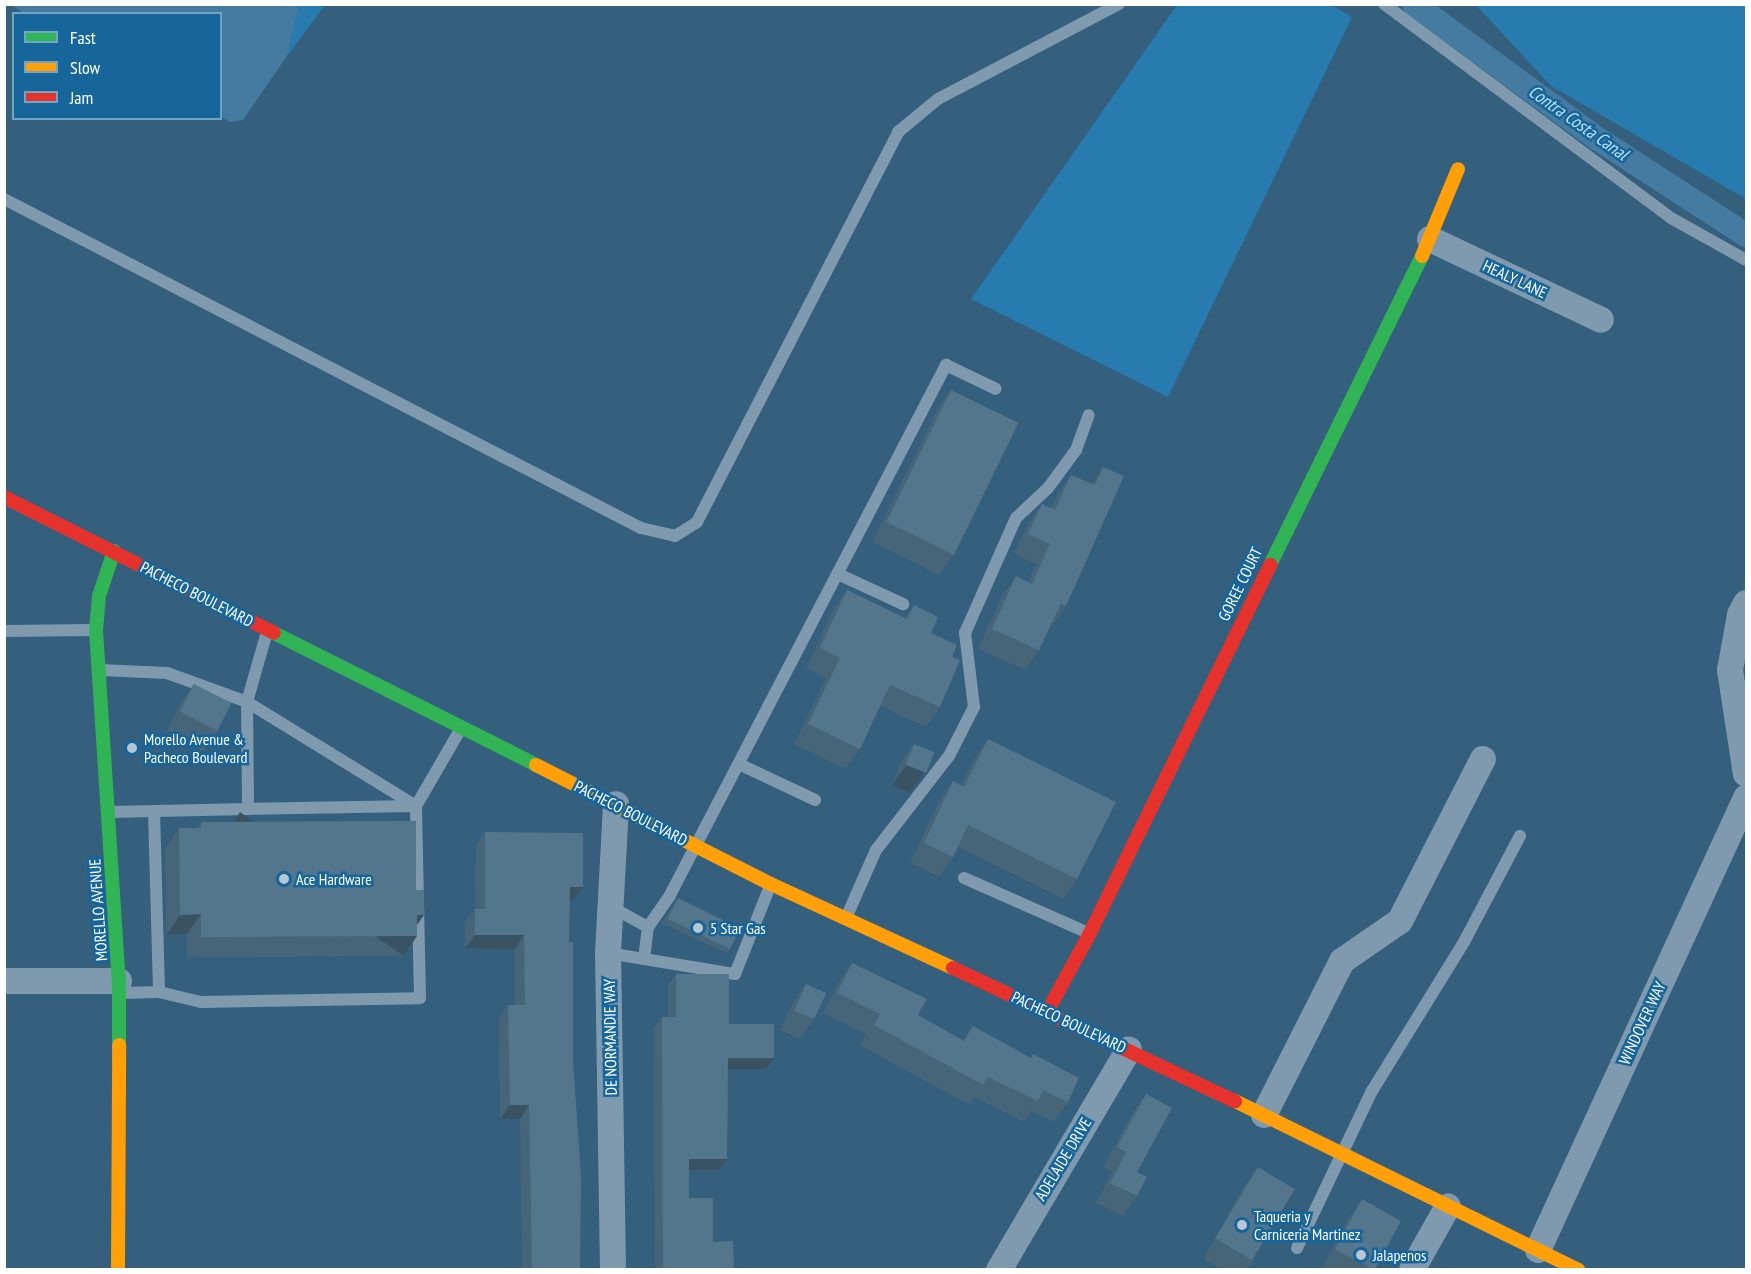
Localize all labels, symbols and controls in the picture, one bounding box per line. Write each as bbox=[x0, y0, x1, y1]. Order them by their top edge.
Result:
legend bbox=[12, 12, 222, 120]
text: Fast bbox=[70, 26, 96, 49]
text: Slow bbox=[70, 56, 100, 79]
water label: Contra Costa Canal bbox=[1524, 81, 1632, 165]
text: Jam bbox=[70, 86, 93, 109]
street label: HEALY LANE bbox=[1480, 256, 1550, 302]
street label: GOREE COURT bbox=[1214, 544, 1266, 624]
street label: PACHECO BOULEVARD bbox=[137, 557, 257, 631]
place label: Morello Avenue & Pacheco Boulevard bbox=[144, 729, 248, 767]
marker: Morello Avenue & Pacheco Boulevard bbox=[125, 741, 139, 755]
street label: PACHECO BOULEVARD bbox=[571, 776, 691, 850]
street label: MORELLO AVENUE bbox=[85, 858, 111, 962]
place label: Ace Hardware bbox=[296, 869, 372, 889]
marker: Ace Hardware bbox=[277, 872, 291, 886]
place label: 5 Star Gas bbox=[710, 918, 766, 938]
marker: 5 Star Gas bbox=[691, 921, 705, 935]
street label: DE NORMANDIE WAY bbox=[599, 978, 621, 1096]
street label: WINDOVER WAY bbox=[1614, 978, 1670, 1068]
street label: PACHECO BOULEVARD bbox=[1009, 987, 1129, 1057]
street label: ADELAIDE DRIVE bbox=[1031, 1114, 1095, 1204]
place label: Taqueria y Carniceria Martinez bbox=[1254, 1206, 1361, 1244]
marker: Taqueria y Carniceria Martinez bbox=[1235, 1218, 1249, 1232]
place label: Jalapenos bbox=[1373, 1245, 1426, 1265]
marker: Jalapenos bbox=[1354, 1248, 1368, 1262]

